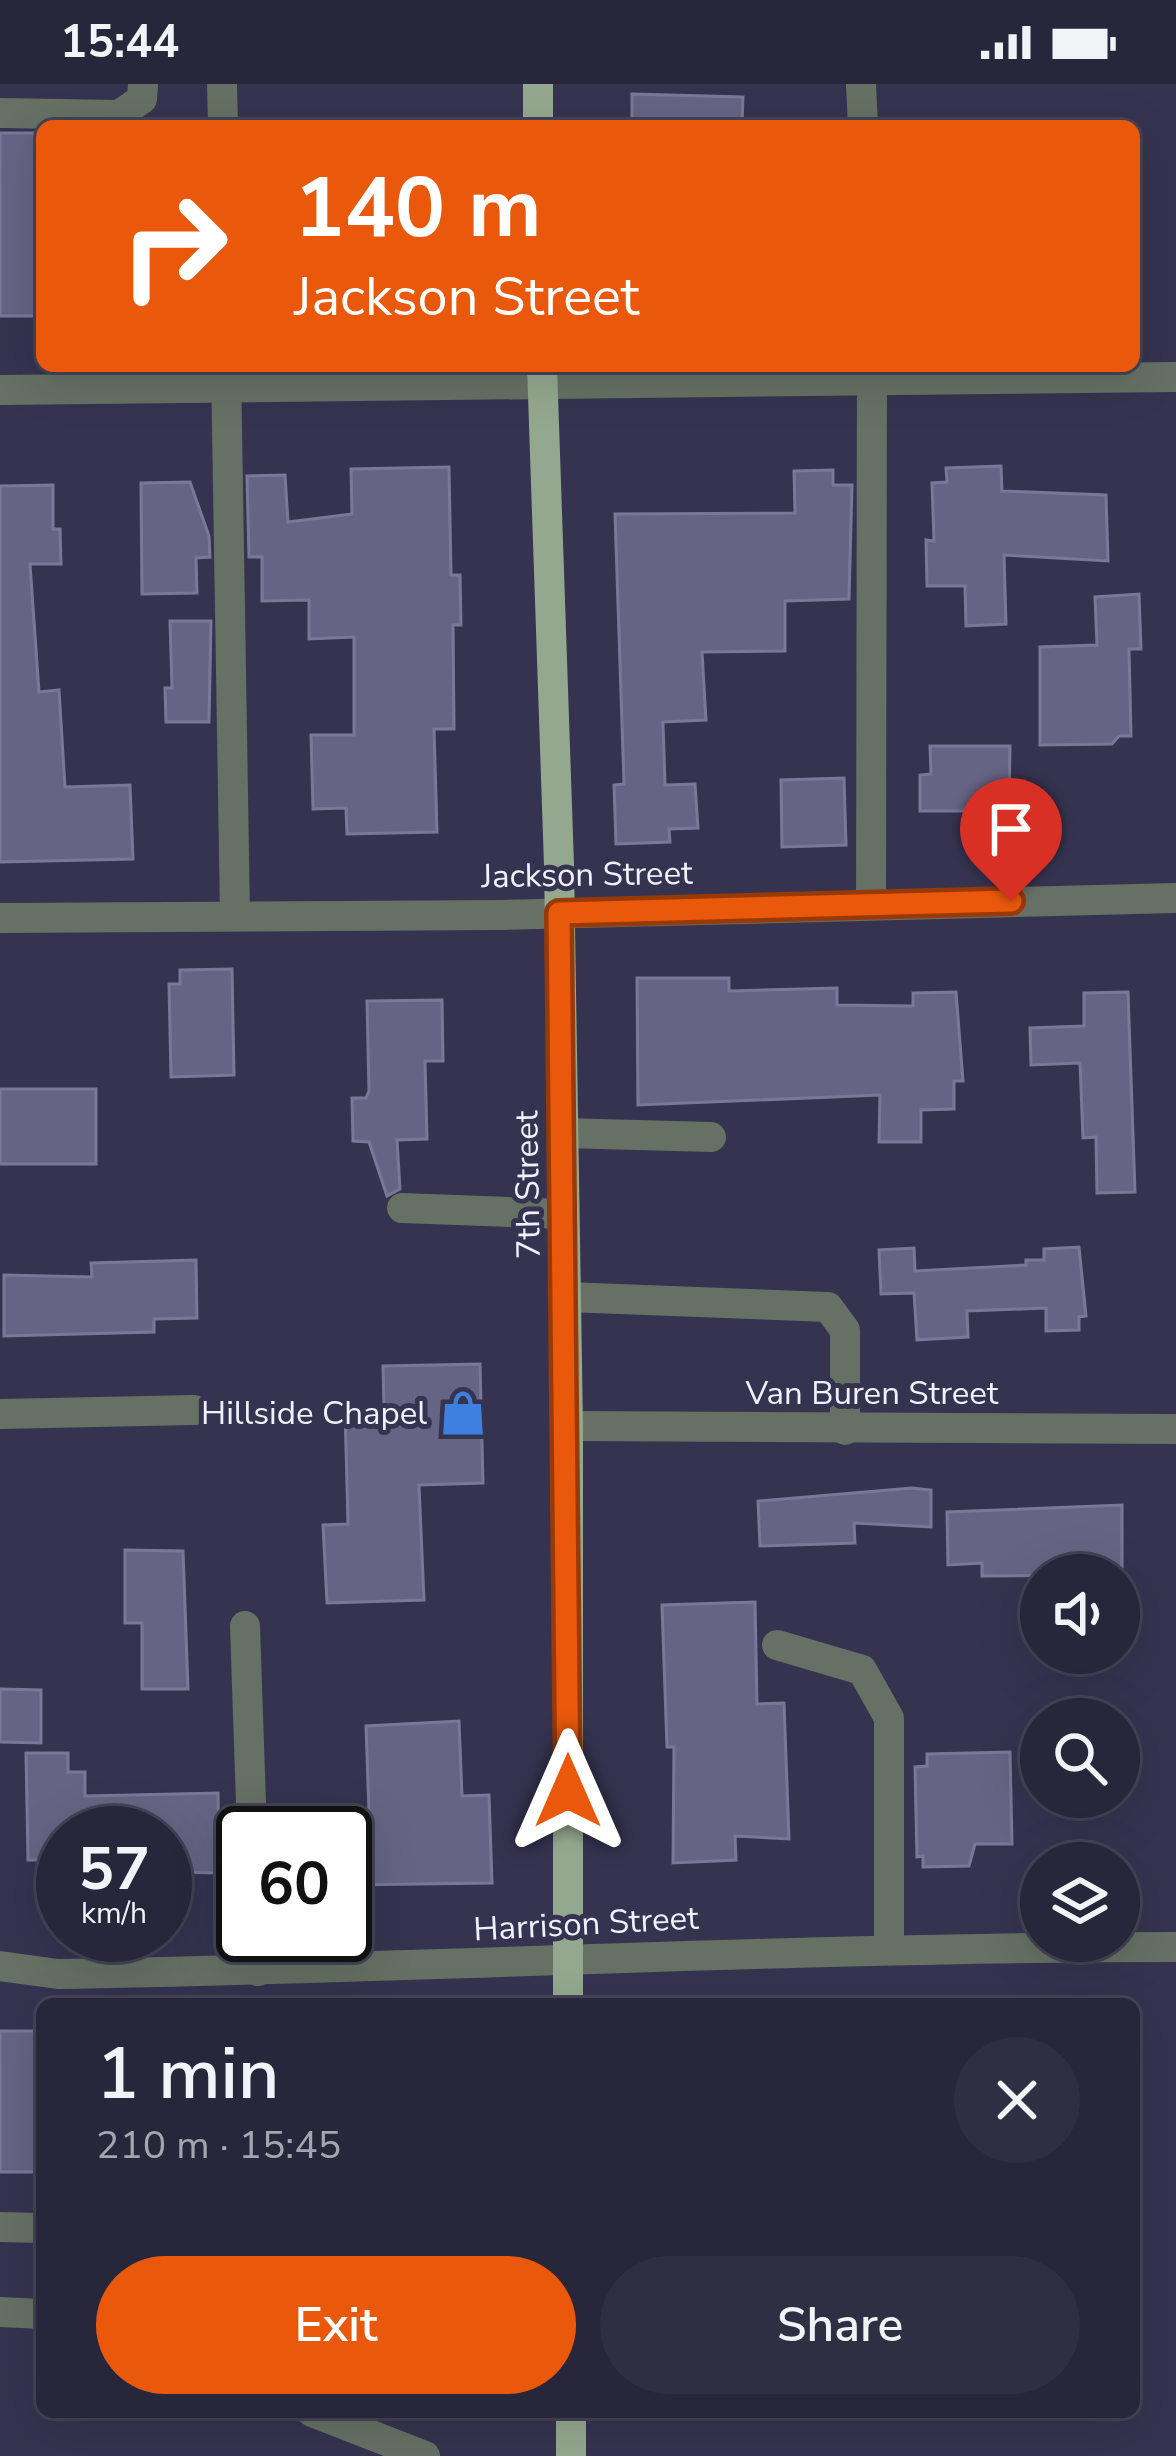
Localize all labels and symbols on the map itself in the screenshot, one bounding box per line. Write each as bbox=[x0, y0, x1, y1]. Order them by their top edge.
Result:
pin bbox=[960, 778, 1062, 901]
street label: Jackson Street bbox=[480, 851, 693, 899]
street label: 7th Street bbox=[504, 1110, 552, 1260]
street label: Van Buren Street bbox=[745, 1371, 999, 1416]
shop icon: Hillside Chapel bbox=[438, 1388, 488, 1438]
place label: Hillside Chapel bbox=[201, 1391, 427, 1436]
position arrow bbox=[505, 1728, 631, 1854]
speed limit sign: 60 bbox=[216, 1806, 372, 1962]
street label: Harrison Street bbox=[472, 1896, 700, 1952]

